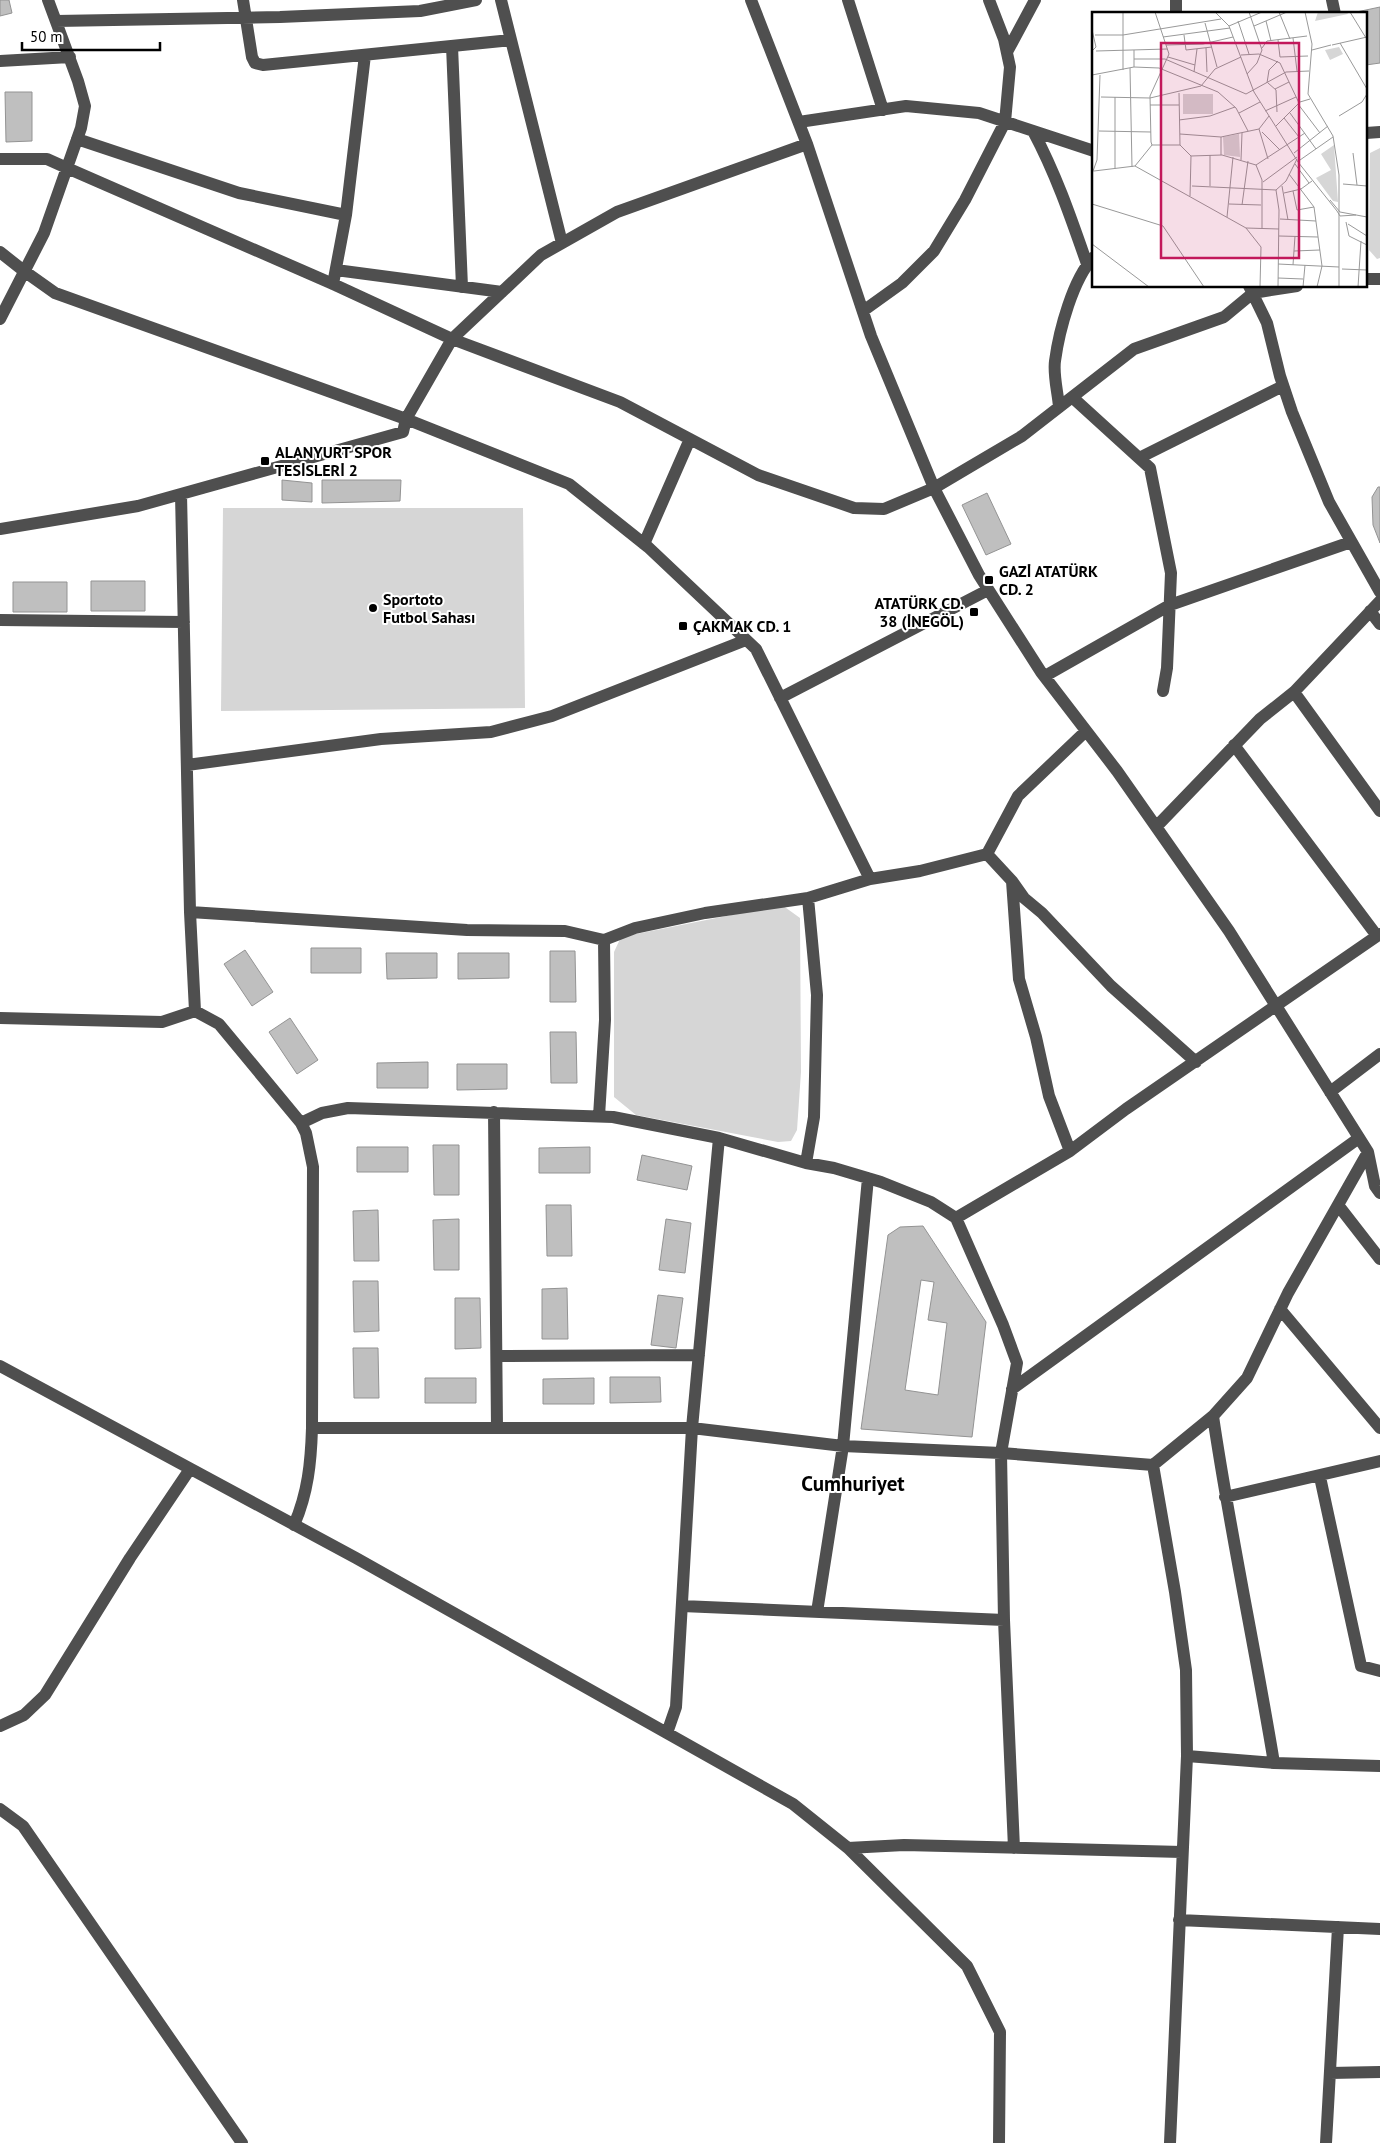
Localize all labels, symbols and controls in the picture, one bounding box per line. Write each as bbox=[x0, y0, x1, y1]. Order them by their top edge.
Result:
inset map bbox=[1092, 12, 1368, 288]
scale bar bbox=[22, 20, 160, 52]
text: 50 m bbox=[30, 27, 63, 46]
place label: ALANYURT SPOR TESİSLERİ 2 bbox=[275, 442, 392, 480]
marker: ALANYURT SPOR TESİSLERİ 2 bbox=[259, 455, 271, 467]
place label: GAZİ ATATÜRK CD. 2 bbox=[999, 561, 1098, 599]
marker: GAZİ ATATÜRK CD. 2 bbox=[983, 574, 995, 586]
place label: Sportoto Futbol Sahası bbox=[383, 589, 475, 627]
place label: ATATÜRK CD. 38 (İNEGÖL) bbox=[875, 593, 964, 631]
marker: Sportoto Futbol Sahası bbox=[367, 602, 379, 614]
marker: ATATÜRK CD. 38 (İNEGÖL) bbox=[968, 606, 980, 618]
place label: ÇAKMAK CD. 1 bbox=[693, 616, 791, 636]
marker: ÇAKMAK CD. 1 bbox=[677, 620, 689, 632]
district label: Cumhuriyet bbox=[801, 1470, 905, 1497]

